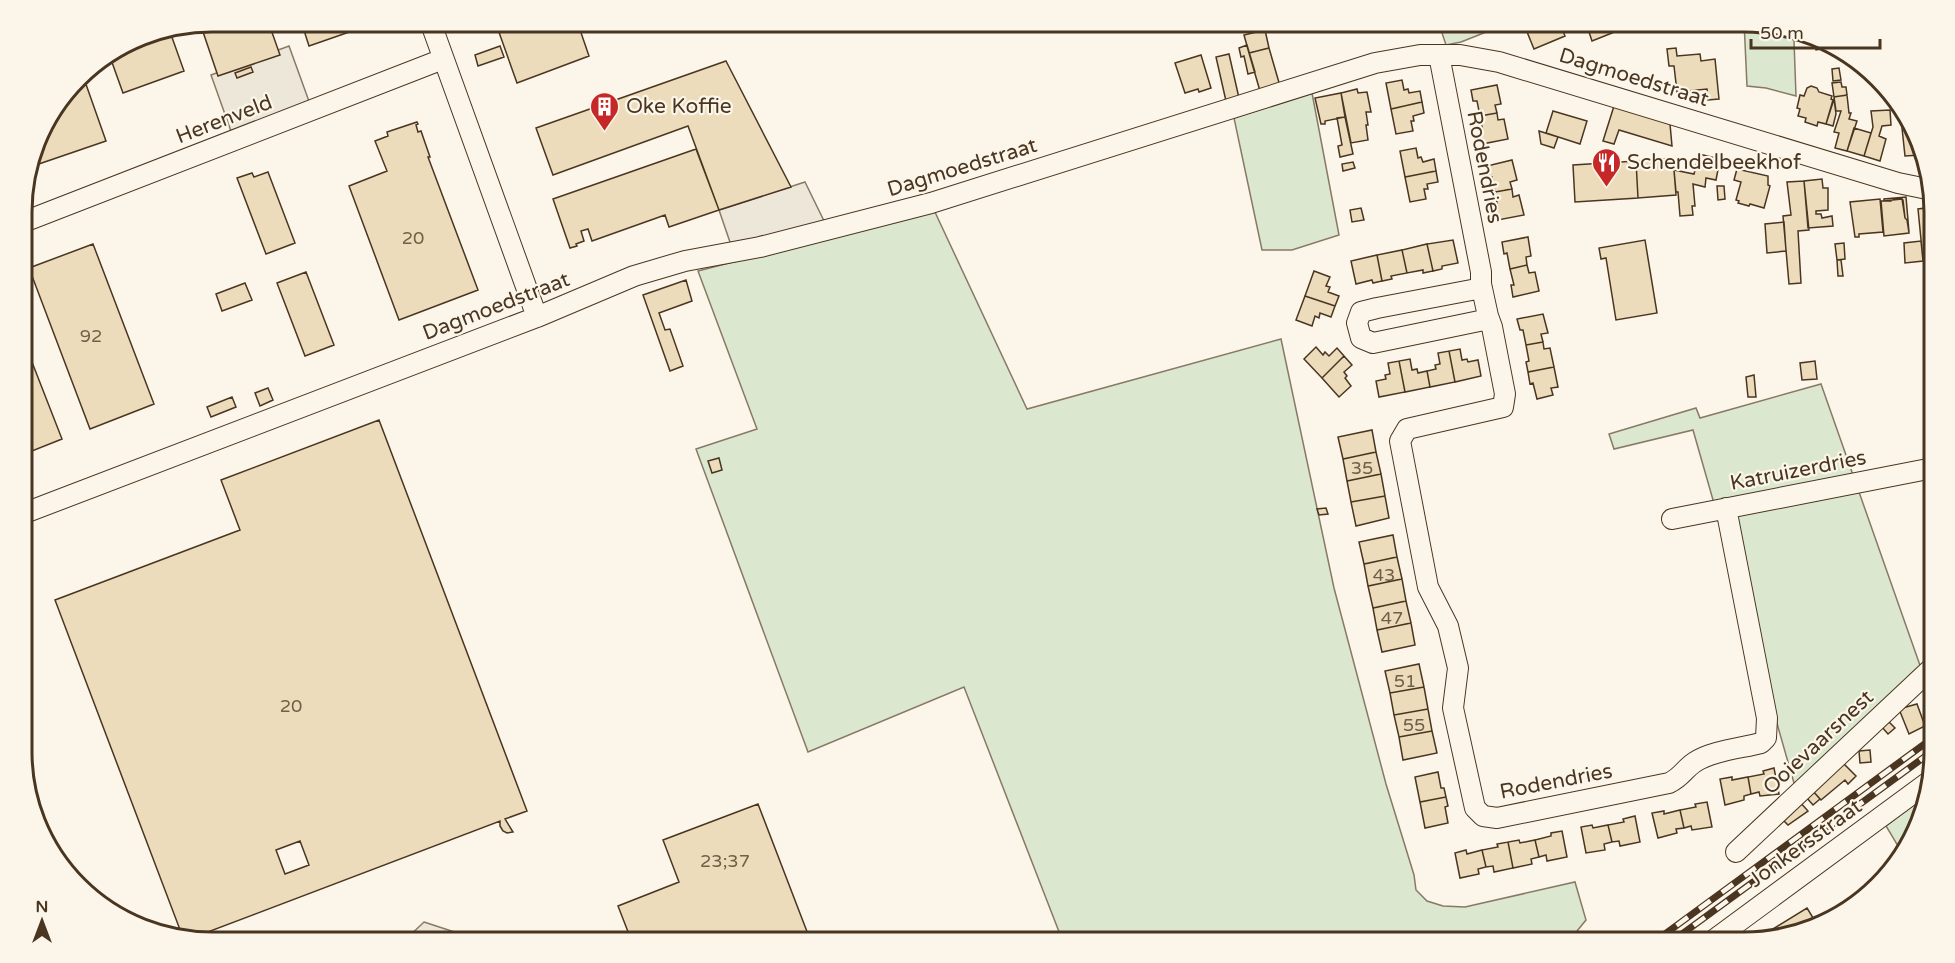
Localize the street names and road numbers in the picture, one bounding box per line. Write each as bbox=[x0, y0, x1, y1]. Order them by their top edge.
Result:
street label: Dagmoedstraat bbox=[1556, 43, 1712, 112]
street label: Herenveld bbox=[173, 90, 276, 149]
street label: Rodendries bbox=[1461, 109, 1508, 226]
street label: Dagmoedstraat bbox=[884, 133, 1040, 202]
street label: Dagmoedstraat bbox=[419, 267, 573, 346]
street label: Katruizerdries bbox=[1728, 445, 1868, 496]
street label: Ooievaarsnest bbox=[1758, 685, 1879, 800]
street label: Rodendries bbox=[1498, 758, 1615, 805]
street label: Jonkersstraat bbox=[1744, 794, 1867, 893]

